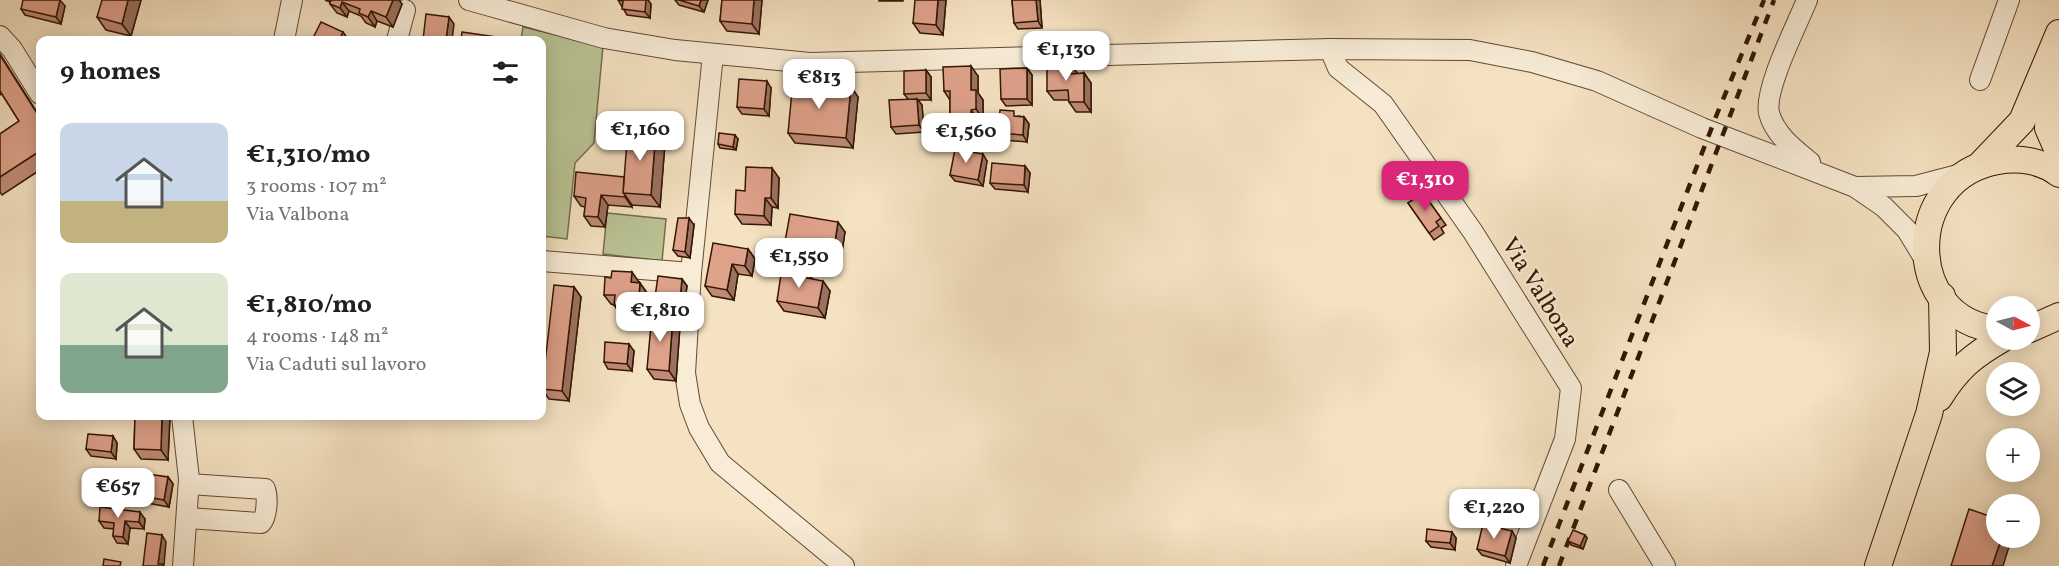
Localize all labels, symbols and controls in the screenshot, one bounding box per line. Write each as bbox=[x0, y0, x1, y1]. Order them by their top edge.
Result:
pin: €1,130 bbox=[1017, 31, 1115, 82]
text: €1,130 bbox=[1037, 36, 1095, 64]
text: 9 homes bbox=[60, 54, 161, 90]
icon: filters bbox=[489, 56, 522, 89]
pin: €813 bbox=[783, 59, 855, 110]
text: €813 bbox=[797, 64, 841, 92]
pin: €1,160 bbox=[591, 111, 689, 162]
pin: €1,560 bbox=[917, 113, 1015, 164]
text: €1,160 bbox=[610, 116, 670, 144]
text: €1,560 bbox=[935, 118, 997, 146]
text: €1,310/mo bbox=[246, 137, 370, 173]
icon: home bbox=[108, 147, 180, 219]
pin: €1,310 bbox=[1376, 161, 1474, 212]
text: €1,310 bbox=[1396, 166, 1454, 194]
text: 3 rooms · 107 m² bbox=[246, 173, 387, 201]
text: Via Valbona bbox=[246, 201, 349, 229]
street label: Via Valbona bbox=[1492, 231, 1587, 355]
pin: €1,550 bbox=[750, 238, 848, 289]
text: €1,550 bbox=[769, 243, 829, 271]
text: €1,810/mo bbox=[246, 287, 372, 323]
pin: €1,810 bbox=[611, 292, 709, 343]
north arrow bbox=[1986, 296, 2040, 350]
map controls bbox=[1986, 296, 2040, 548]
icon: home bbox=[108, 297, 180, 369]
text: €1,810 bbox=[630, 297, 690, 325]
text: 4 rooms · 148 m² bbox=[246, 323, 388, 351]
text: Via Caduti sul lavoro bbox=[246, 351, 427, 379]
button: layers bbox=[1986, 362, 2040, 416]
button: + bbox=[1986, 428, 2040, 482]
pin: €657 bbox=[82, 468, 154, 519]
text: €657 bbox=[96, 473, 140, 501]
pin: €1,220 bbox=[1445, 489, 1543, 540]
text: €1,220 bbox=[1463, 494, 1525, 522]
button: − bbox=[1986, 494, 2040, 548]

